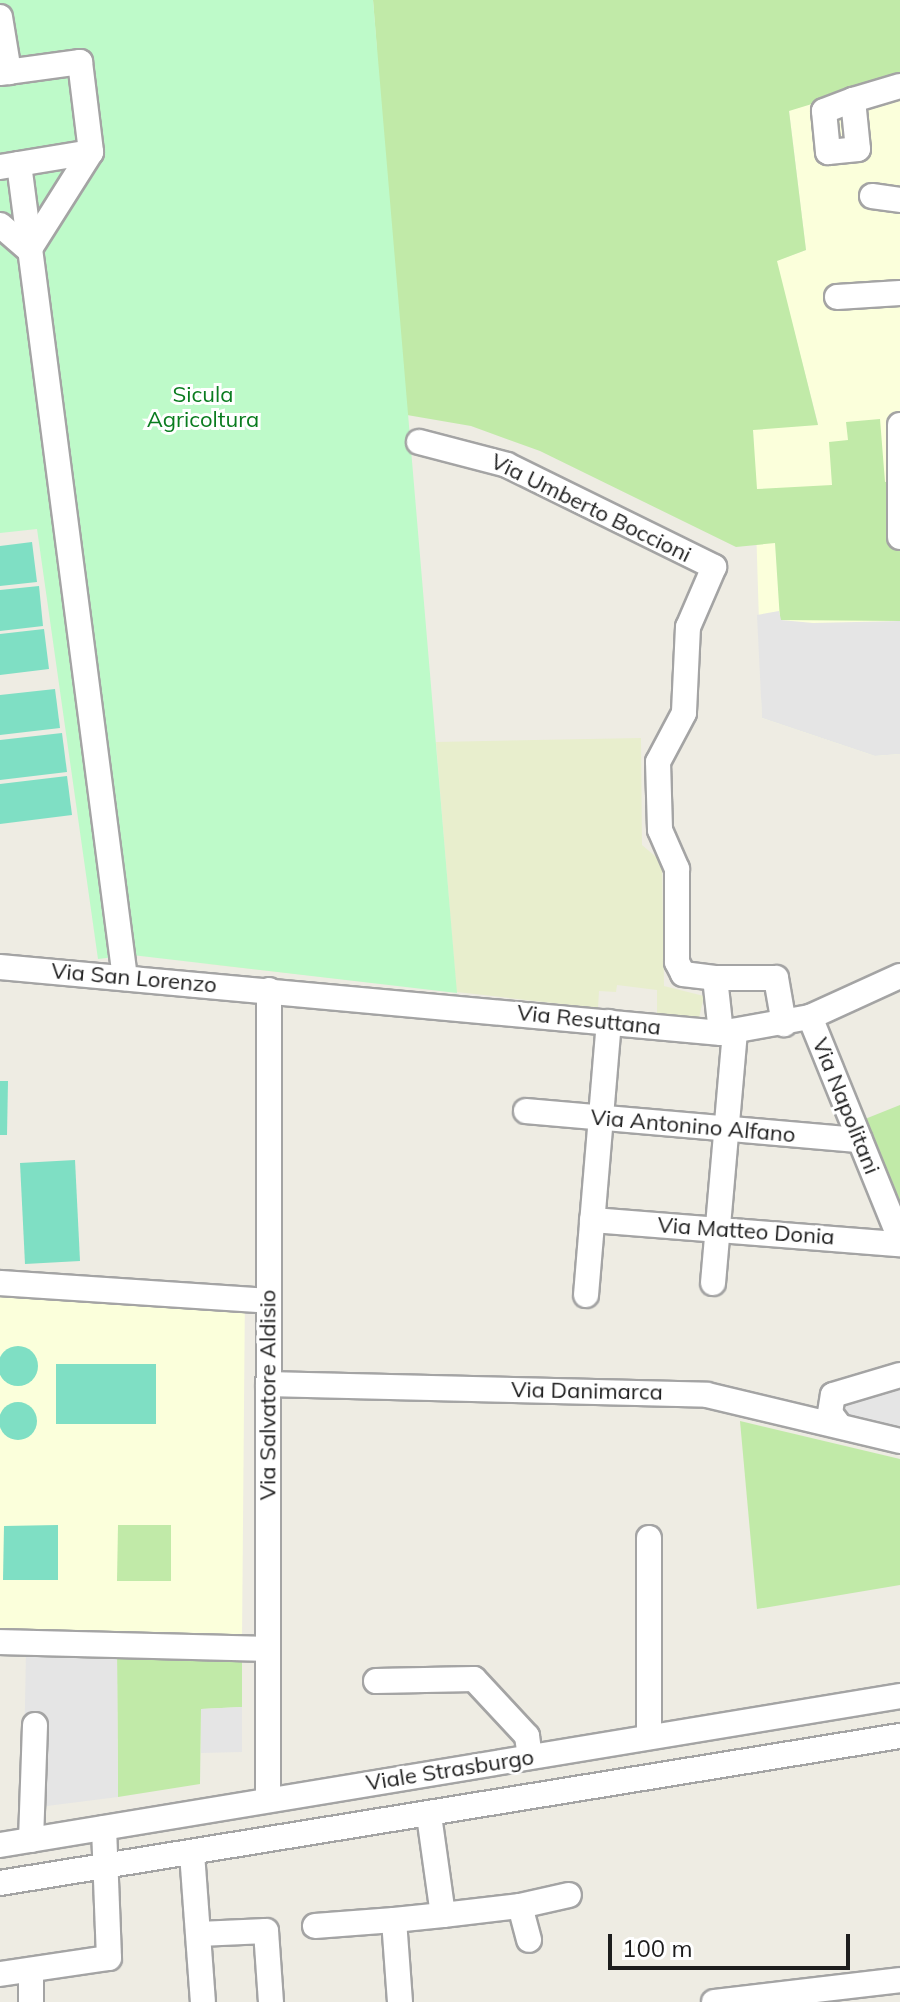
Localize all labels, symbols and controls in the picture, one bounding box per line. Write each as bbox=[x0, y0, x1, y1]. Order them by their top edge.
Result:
park label: Sicula Agricoltura bbox=[147, 381, 259, 432]
street label: Via Umberto Boccioni bbox=[487, 448, 695, 568]
street label: Via San Lorenzo bbox=[50, 958, 218, 998]
street label: Via Resuttana bbox=[516, 999, 662, 1041]
street label: Via Napolitani bbox=[807, 1034, 885, 1178]
street label: Via Antonino Alfano bbox=[590, 1104, 796, 1148]
street label: Via Matteo Donia bbox=[657, 1212, 835, 1250]
street label: Via Salvatore Aldisio bbox=[255, 1290, 281, 1500]
street label: Via Danimarca bbox=[511, 1376, 663, 1406]
street label: Viale Strasburgo bbox=[364, 1744, 536, 1796]
scale bar bbox=[612, 1918, 854, 1968]
text: 100 m bbox=[622, 1933, 693, 1963]

